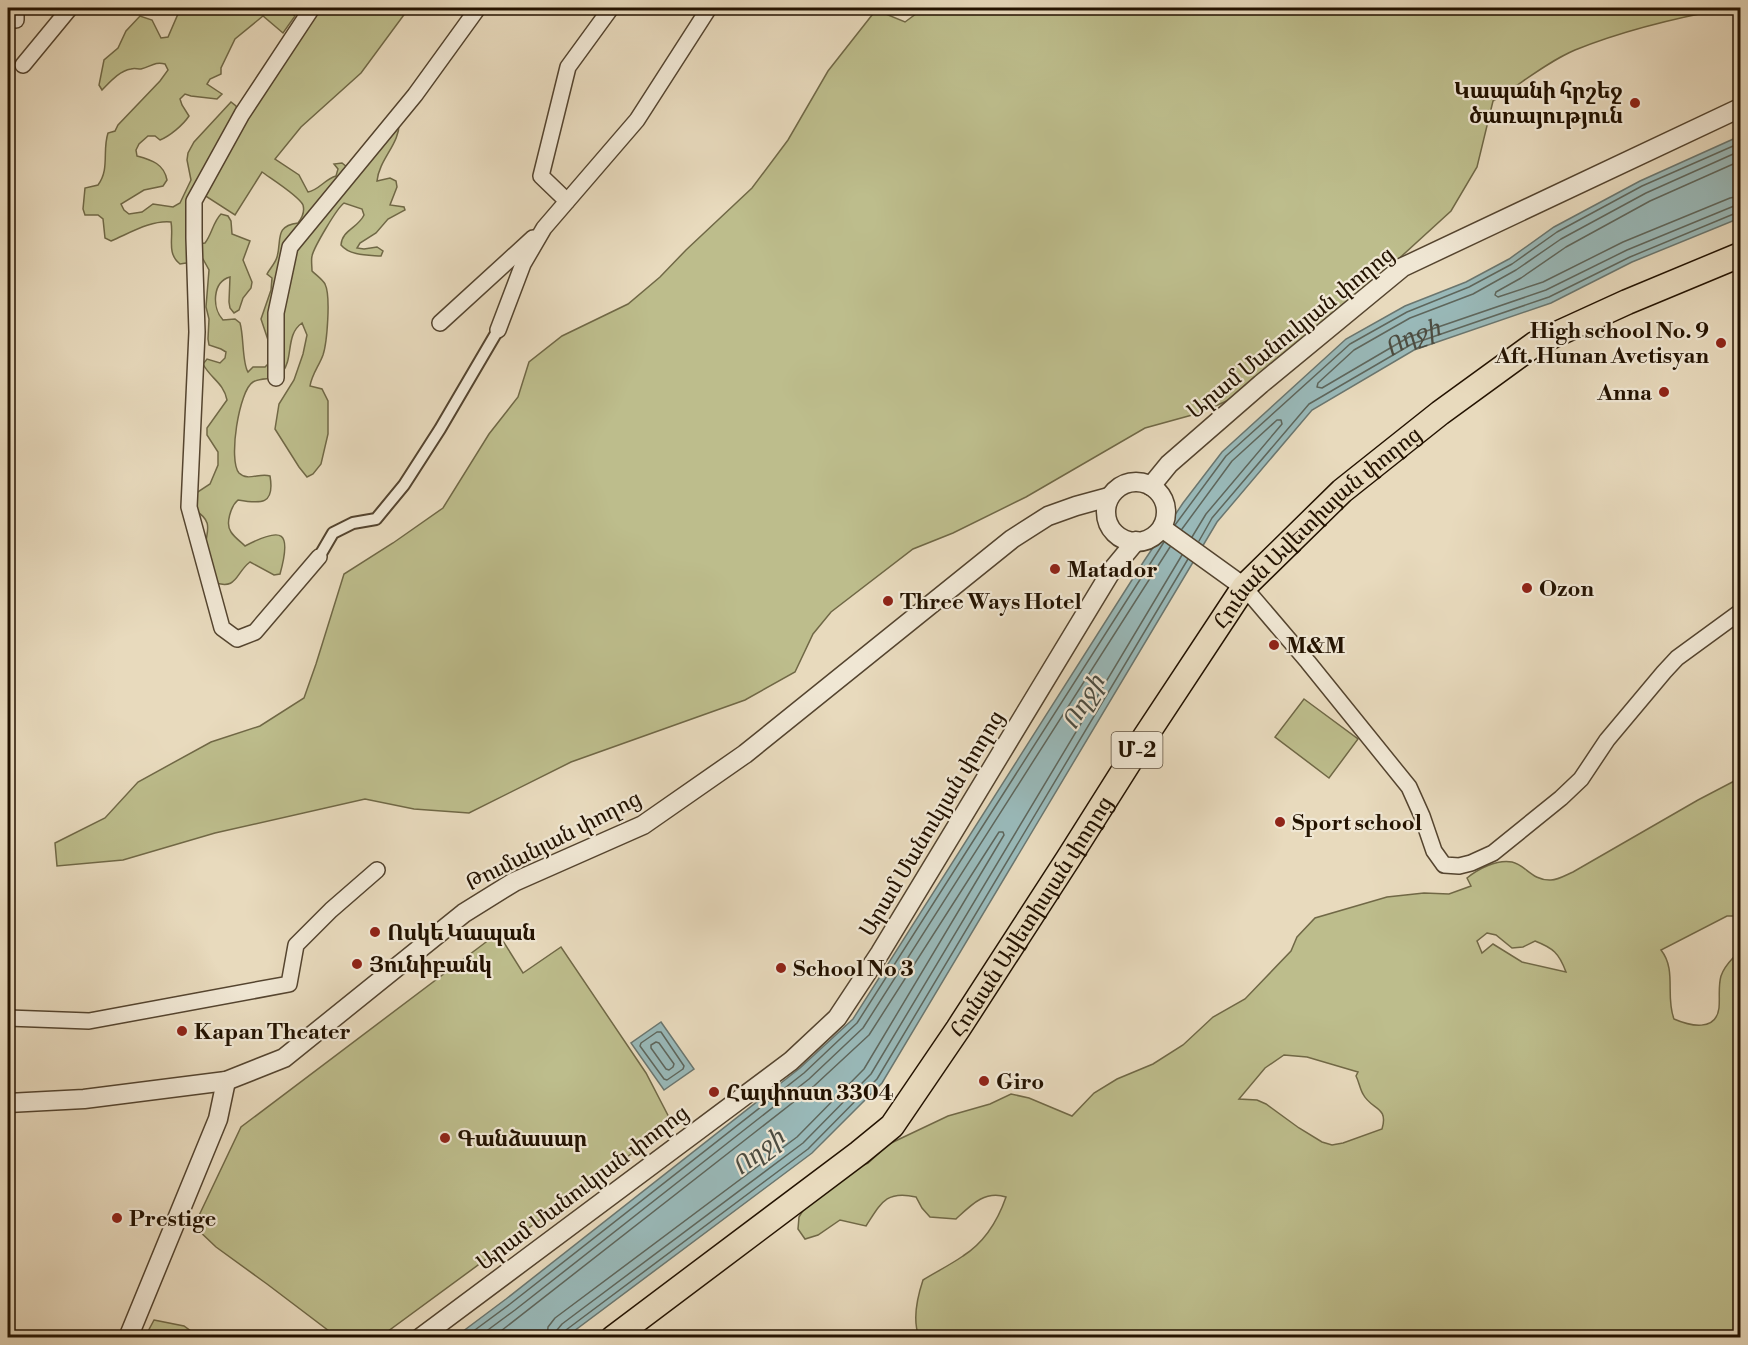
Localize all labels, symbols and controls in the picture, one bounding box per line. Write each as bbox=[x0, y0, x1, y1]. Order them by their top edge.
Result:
place label: Կապանի հրշեջ ծառայություն bbox=[1454, 78, 1623, 130]
marker: Կապանի հրշեջ ծառայություն bbox=[1628, 96, 1642, 110]
street label: Արամ Մանուկյան փողոց bbox=[1182, 241, 1400, 425]
water label: Ողջի bbox=[1379, 313, 1446, 364]
place label: High school No. 9 Aft. Hunan Avetisyan bbox=[1494, 318, 1709, 370]
marker: High school No. 9 Aft. Hunan Avetisyan bbox=[1714, 336, 1728, 350]
place label: Anna bbox=[1596, 380, 1653, 407]
marker: Anna bbox=[1657, 385, 1671, 399]
street label: Հունան Ավետիսյան փողոց bbox=[1208, 421, 1427, 634]
place label: Matador bbox=[1067, 557, 1158, 584]
marker: Matador bbox=[1048, 562, 1062, 576]
place label: Ozon bbox=[1539, 576, 1595, 603]
marker: Ozon bbox=[1520, 581, 1534, 595]
place label: Three Ways Hotel bbox=[900, 589, 1082, 616]
marker: Three Ways Hotel bbox=[881, 594, 895, 608]
place label: M&M bbox=[1286, 633, 1346, 660]
marker: M&M bbox=[1267, 638, 1281, 652]
water label: Ողջի bbox=[1056, 669, 1112, 735]
street label: Արամ Մանուկյան փողոց bbox=[854, 706, 1011, 942]
road number: Մ-2 bbox=[1112, 732, 1162, 768]
street label: Թումանյան փողոց bbox=[461, 785, 646, 897]
street label: Հունան Ավետիսյան փողոց bbox=[944, 791, 1119, 1043]
place label: Sport school bbox=[1292, 810, 1422, 837]
marker: Sport school bbox=[1273, 815, 1287, 829]
place label: Ոսկե Կապան bbox=[387, 920, 536, 947]
marker: Ոսկե Կապան bbox=[368, 925, 382, 939]
place label: Յունիբանկ bbox=[369, 952, 492, 979]
place label: School No 3 bbox=[793, 956, 914, 983]
marker: Յունիբանկ bbox=[350, 957, 364, 971]
marker: School No 3 bbox=[774, 961, 788, 975]
place label: Kapan Theater bbox=[194, 1019, 351, 1046]
marker: Kapan Theater bbox=[175, 1024, 189, 1038]
place label: Giro bbox=[996, 1069, 1044, 1096]
marker: Giro bbox=[977, 1074, 991, 1088]
place label: Հայփոստ 3304 bbox=[726, 1080, 893, 1107]
marker: Հայփոստ 3304 bbox=[707, 1085, 721, 1099]
street label: Արամ Մանուկյան փողոց bbox=[471, 1099, 694, 1277]
water label: Ողջի bbox=[726, 1122, 792, 1183]
place label: Գանձասար bbox=[457, 1126, 587, 1153]
marker: Գանձասար bbox=[438, 1131, 452, 1145]
place label: Prestige bbox=[129, 1206, 216, 1233]
marker: Prestige bbox=[110, 1211, 124, 1225]

